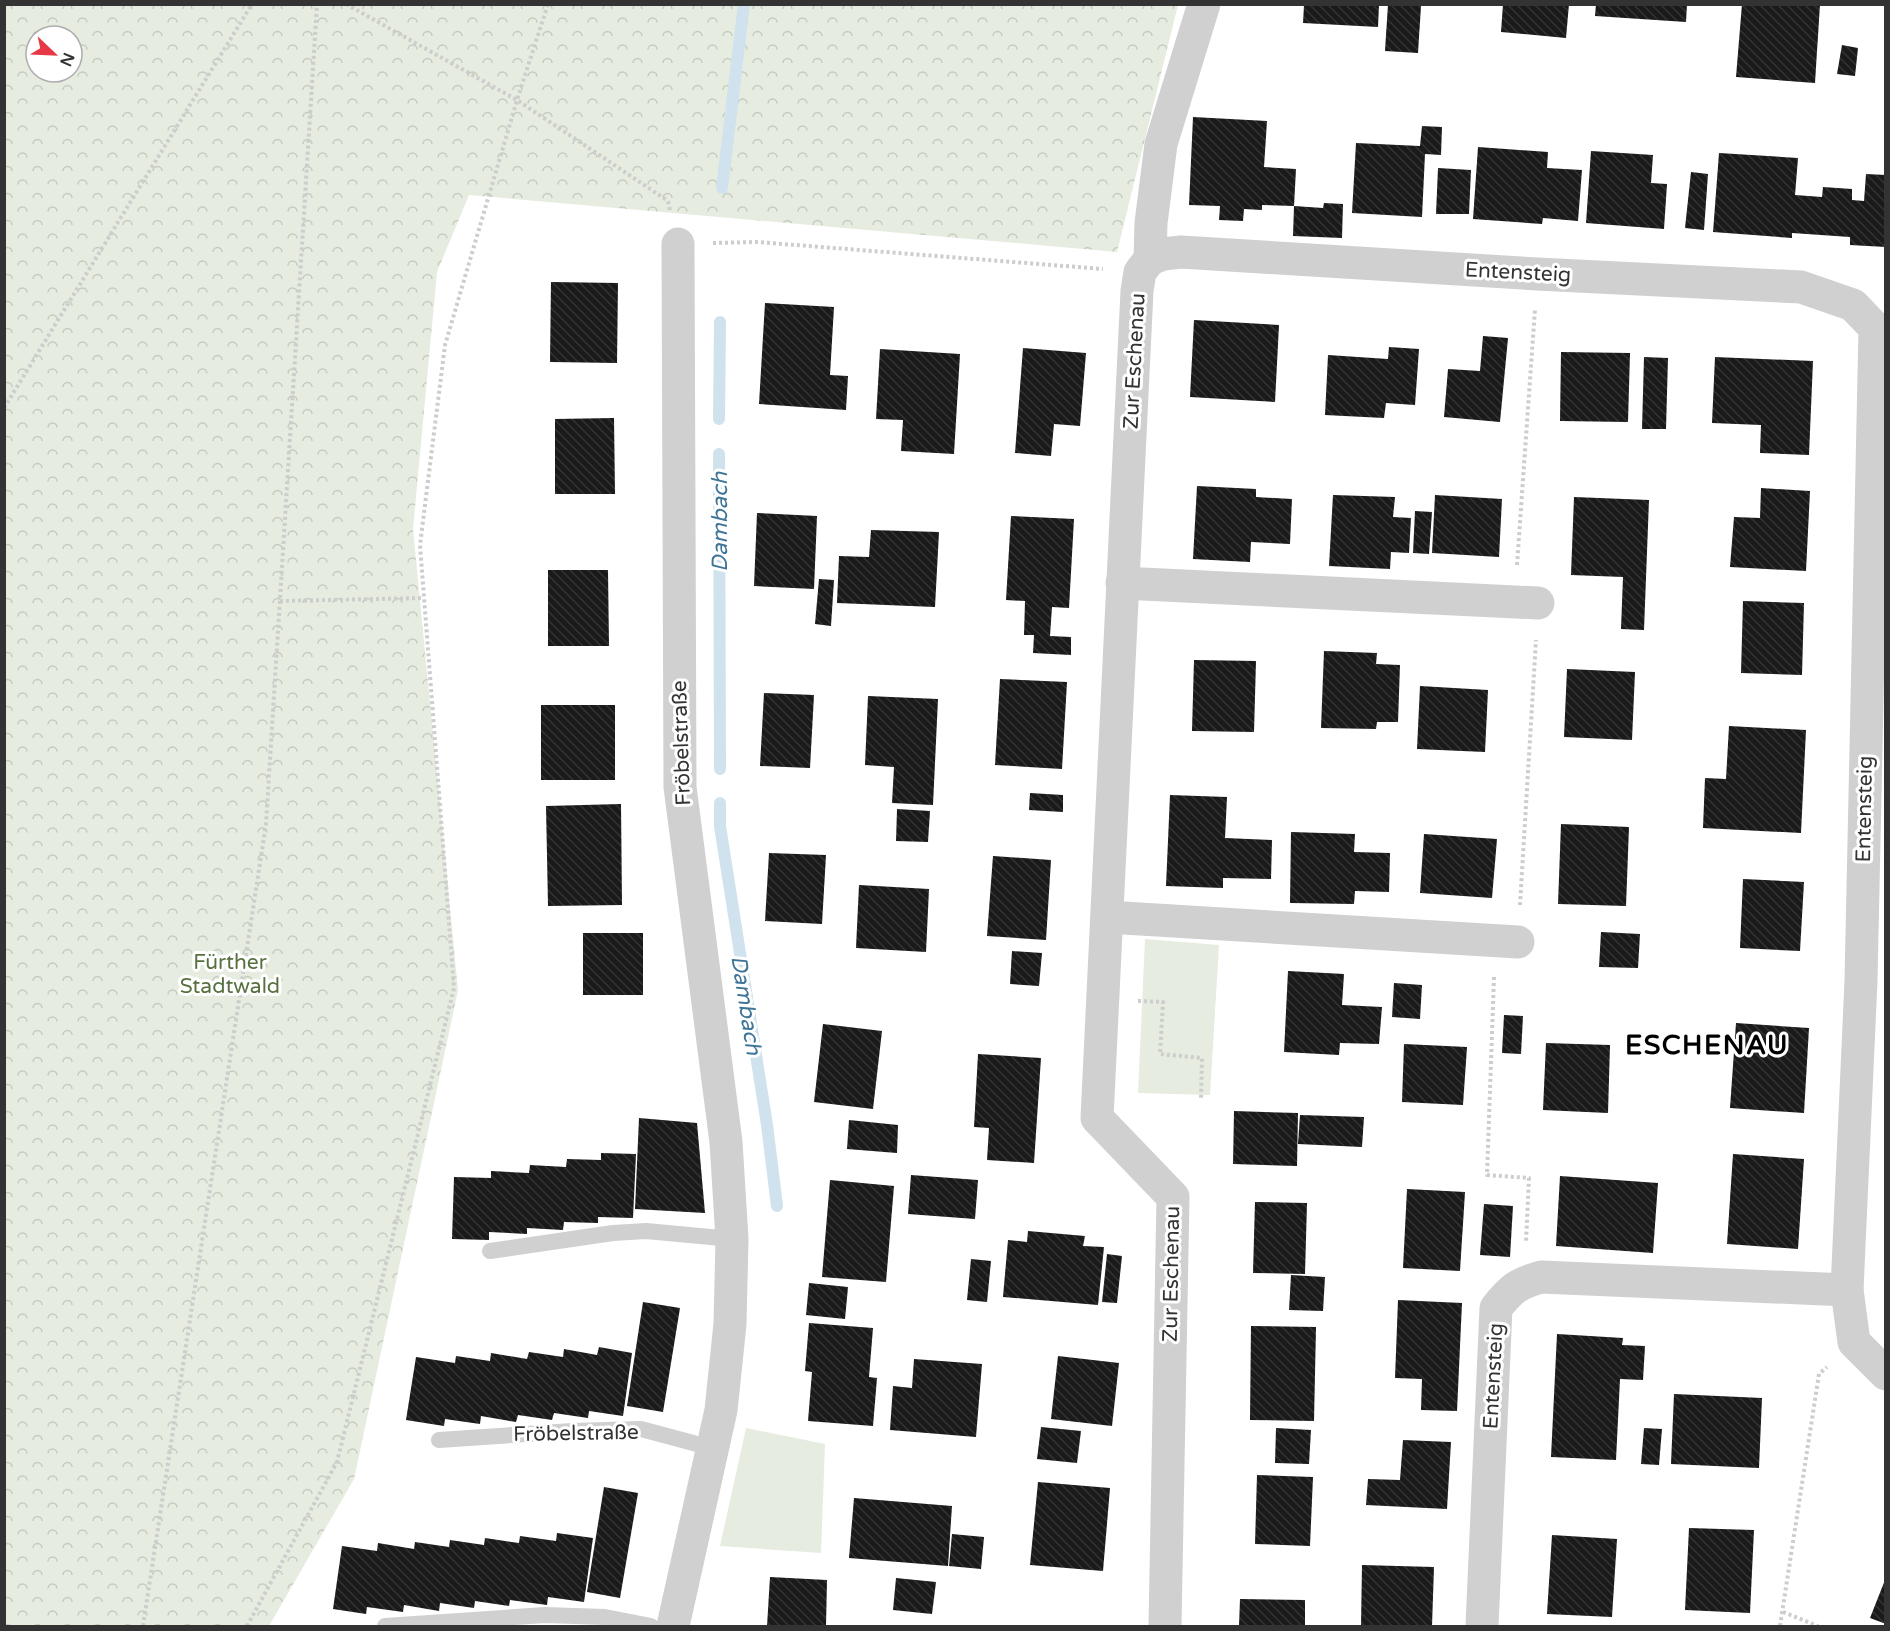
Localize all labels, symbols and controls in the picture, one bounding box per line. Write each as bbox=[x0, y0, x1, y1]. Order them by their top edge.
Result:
north arrow bbox=[24, 24, 84, 84]
text: N bbox=[55, 50, 79, 69]
street label: Entensteig bbox=[1464, 257, 1572, 288]
street label: Zur Eschenau bbox=[1118, 292, 1151, 430]
water label: Dambach bbox=[707, 471, 733, 572]
street label: Fröbelstraße bbox=[667, 680, 696, 806]
street label: Entensteig bbox=[1851, 756, 1878, 863]
park label: Fürther Stadtwald bbox=[180, 950, 280, 999]
water label: Dambach bbox=[725, 954, 767, 1057]
district label: ESCHENAU bbox=[1625, 1029, 1789, 1062]
street label: Zur Eschenau bbox=[1158, 1206, 1185, 1342]
street label: Entensteig bbox=[1478, 1322, 1509, 1430]
street label: Fröbelstraße bbox=[513, 1420, 639, 1447]

